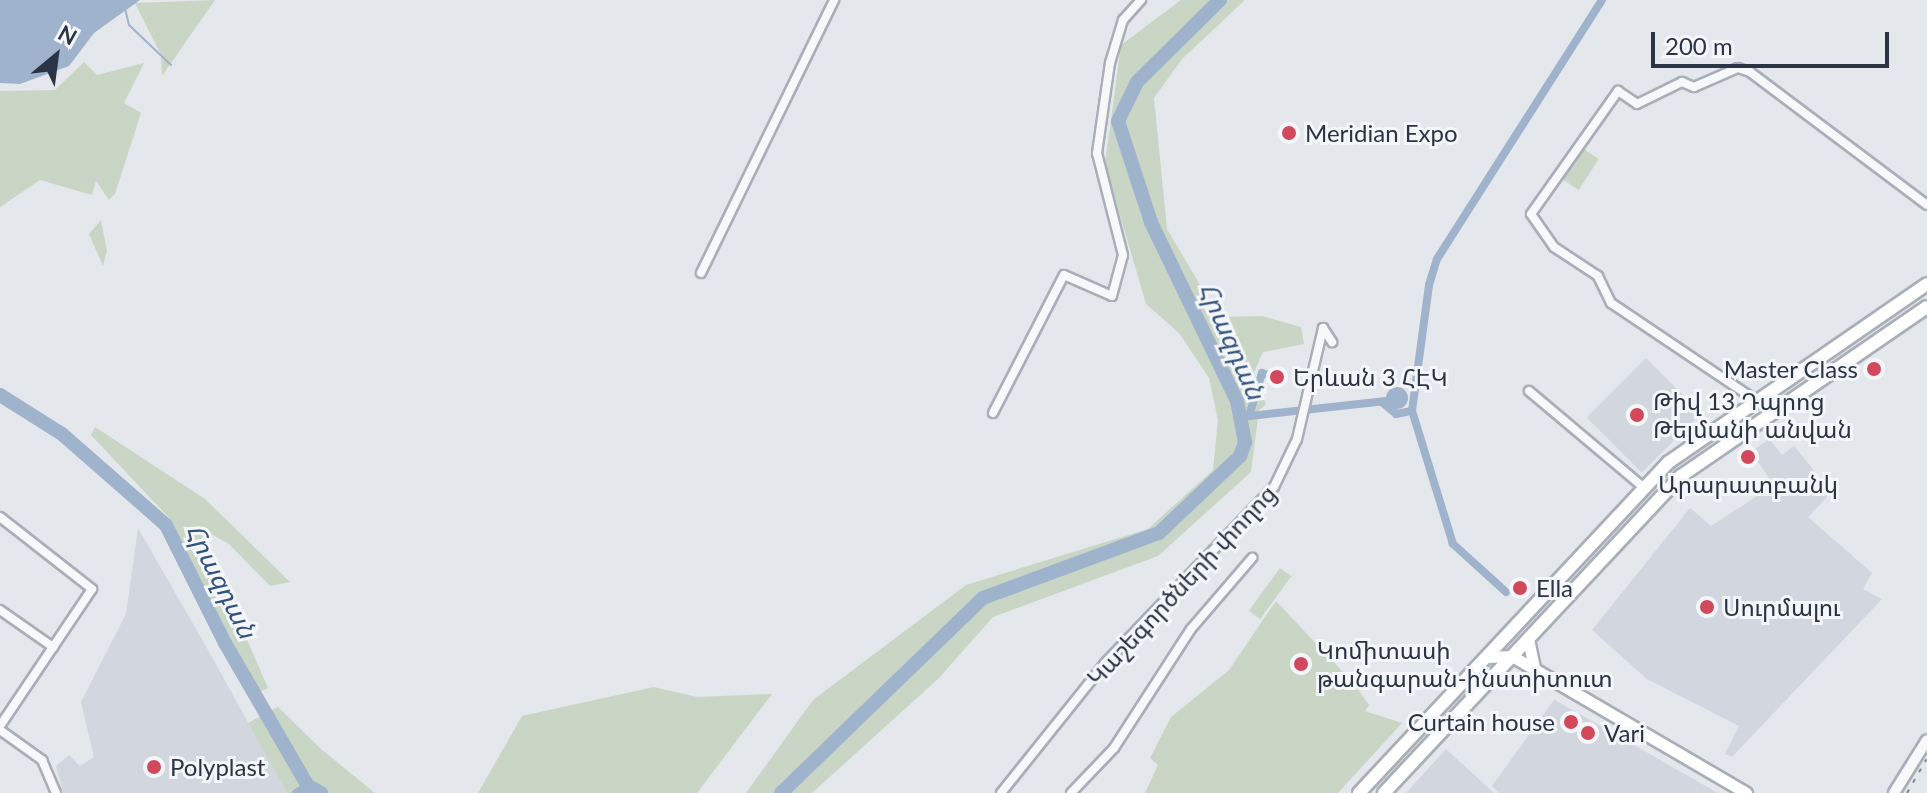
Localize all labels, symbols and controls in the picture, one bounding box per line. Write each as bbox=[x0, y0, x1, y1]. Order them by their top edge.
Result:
north arrow bbox=[16, 16, 96, 96]
scale bar bbox=[1655, 16, 1893, 66]
text: N bbox=[54, 19, 82, 50]
text: 200 m bbox=[1665, 31, 1733, 60]
place label: Meridian Expo bbox=[1305, 119, 1458, 147]
marker: Meridian Expo bbox=[1280, 124, 1298, 142]
water label: Հրազդան bbox=[1192, 278, 1272, 404]
place label: Master Class bbox=[1723, 355, 1858, 383]
marker: Master Class bbox=[1865, 360, 1883, 378]
place label: Երևան 3 ՀԷԿ bbox=[1293, 363, 1448, 391]
marker: Երևան 3 ՀԷԿ bbox=[1268, 368, 1286, 386]
place label: Թիվ 13 Դպրոց Թելմանի անվան bbox=[1653, 387, 1852, 443]
marker: Թիվ 13 Դպրոց Թելմանի անվան bbox=[1628, 406, 1646, 424]
marker: Արարատբանկ bbox=[1739, 448, 1757, 466]
place label: Արարատբանկ bbox=[1658, 470, 1838, 498]
street label: Կաշեգործների փողոց bbox=[1080, 479, 1282, 691]
water label: Հրազդան bbox=[179, 518, 263, 644]
place label: Ella bbox=[1536, 574, 1573, 602]
marker: Ella bbox=[1511, 579, 1529, 597]
place label: Սուրմալու bbox=[1723, 593, 1840, 621]
marker: Սուրմալու bbox=[1698, 598, 1716, 616]
place label: Կոմիտասի թանգարան-ինստիտուտ bbox=[1317, 636, 1613, 692]
marker: Կոմիտասի թանգարան-ինստիտուտ bbox=[1292, 655, 1310, 673]
place label: Curtain house bbox=[1408, 708, 1555, 736]
marker: Curtain house bbox=[1562, 713, 1580, 731]
place label: Vari bbox=[1604, 719, 1645, 747]
marker: Vari bbox=[1579, 724, 1597, 742]
place label: Polyplast bbox=[170, 753, 265, 781]
marker: Polyplast bbox=[145, 758, 163, 776]

